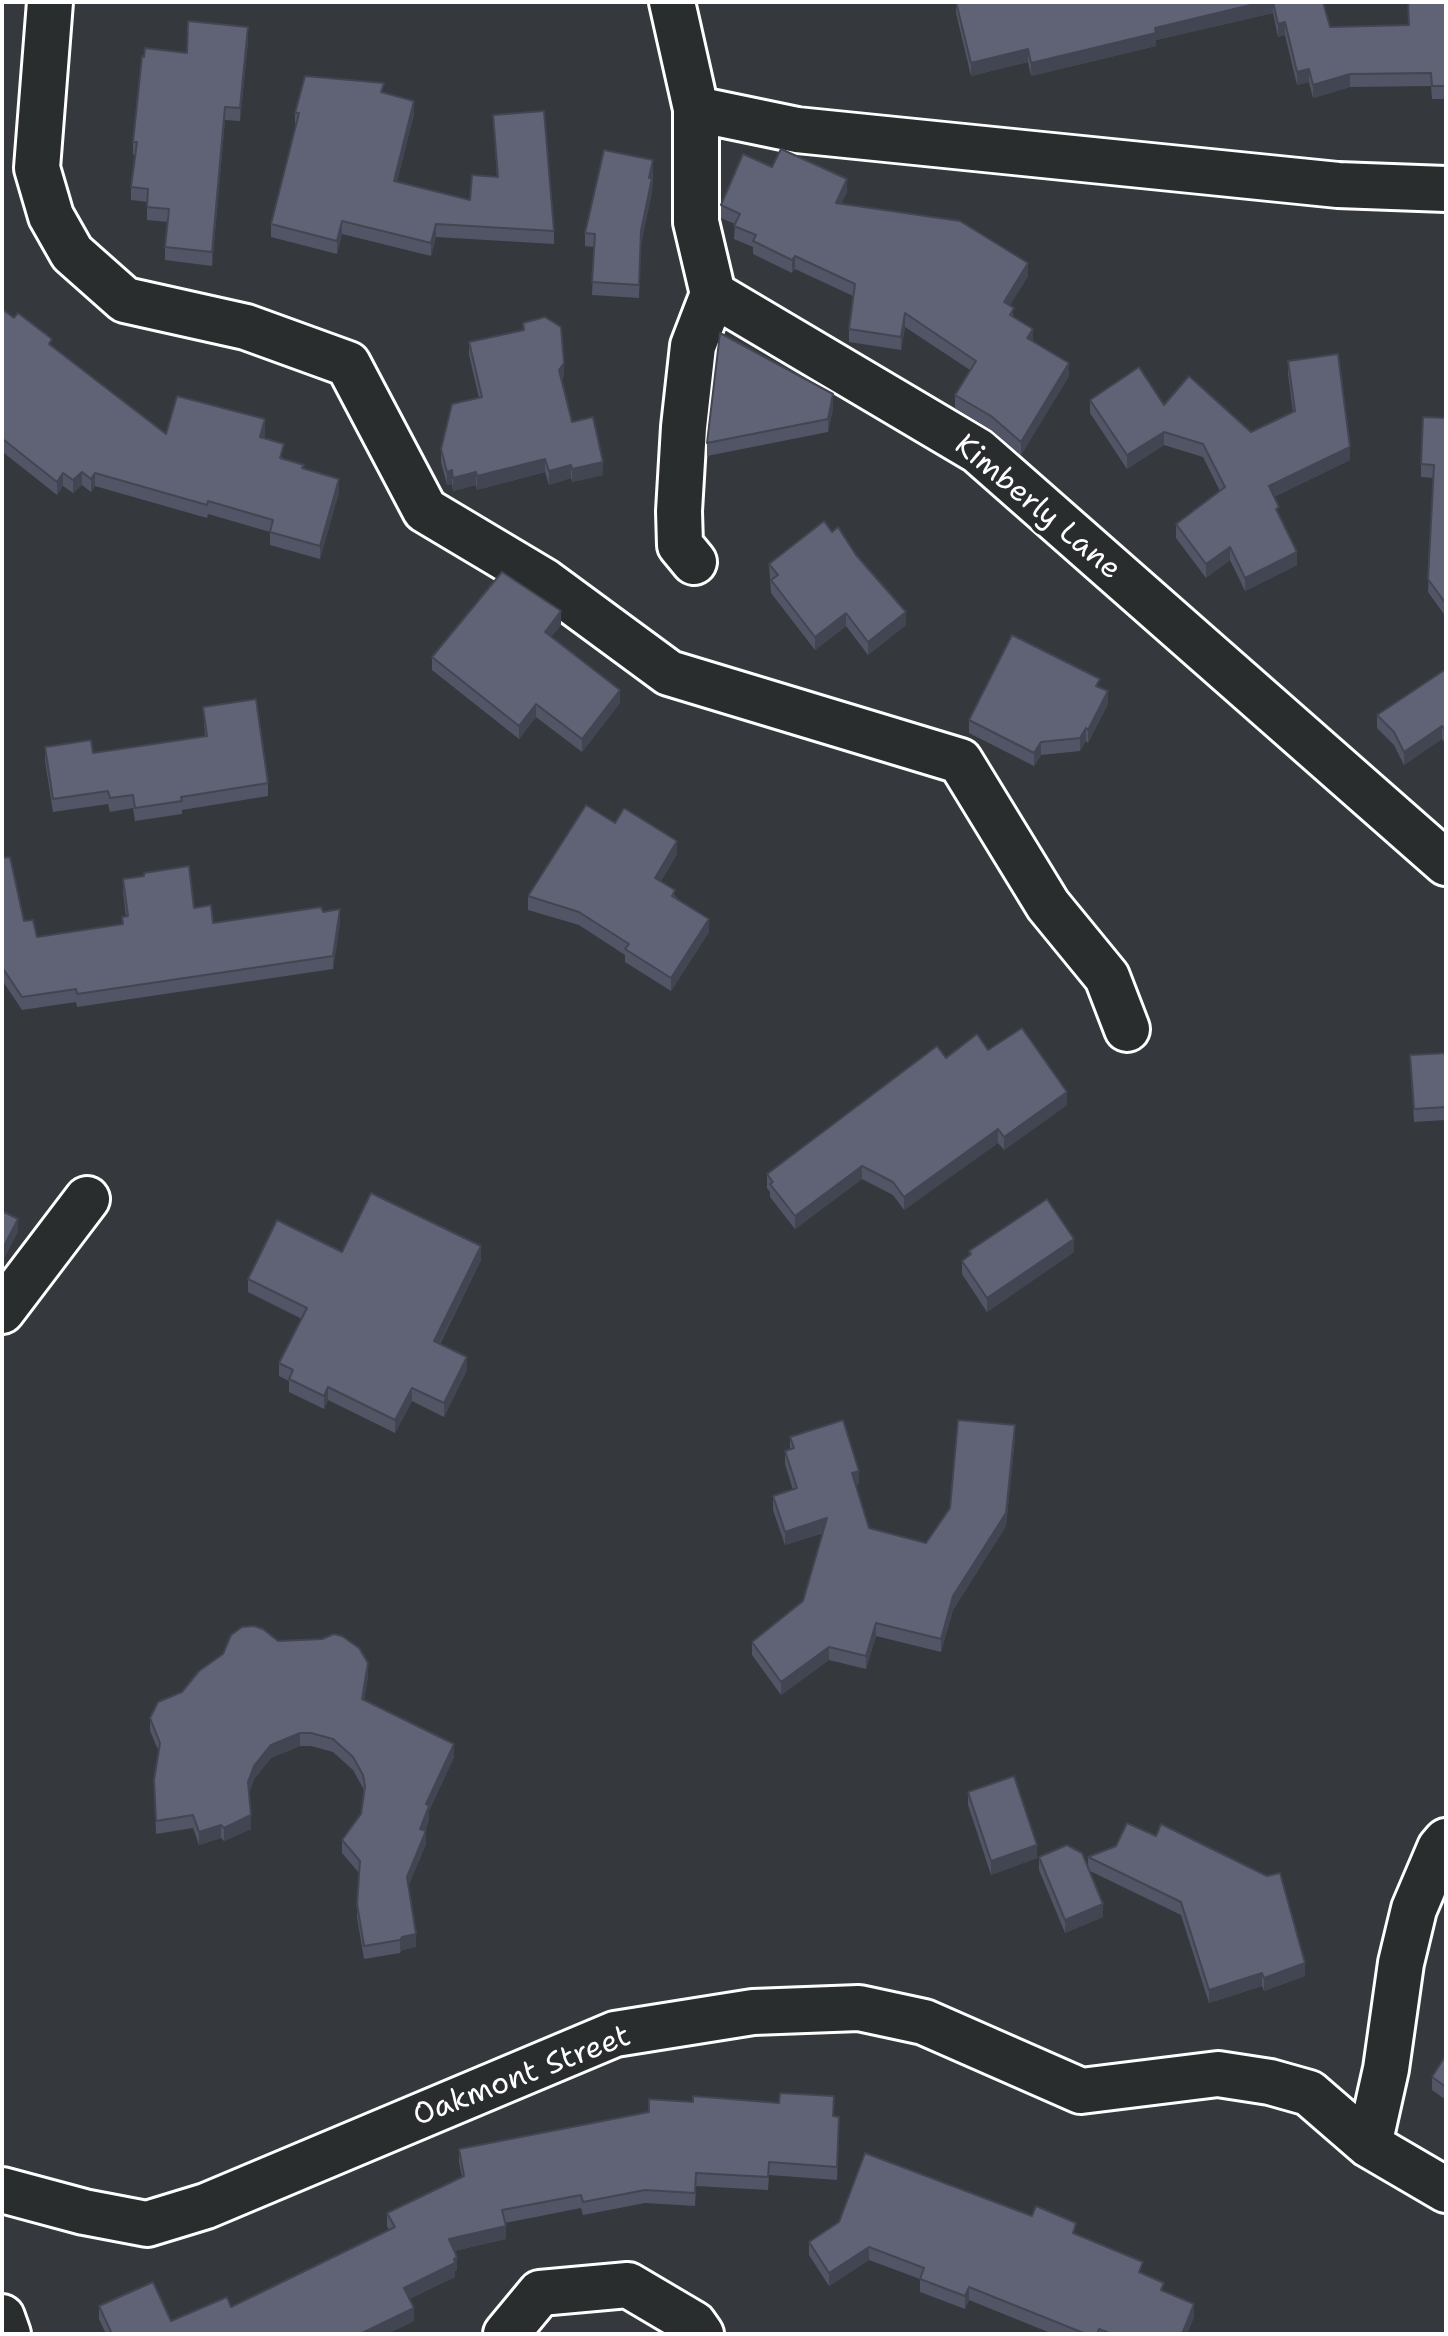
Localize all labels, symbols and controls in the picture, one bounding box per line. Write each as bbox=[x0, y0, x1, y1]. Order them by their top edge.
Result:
street label: Kimberly Lane bbox=[946, 428, 1128, 588]
street label: Oakmont Street bbox=[408, 2019, 636, 2135]

